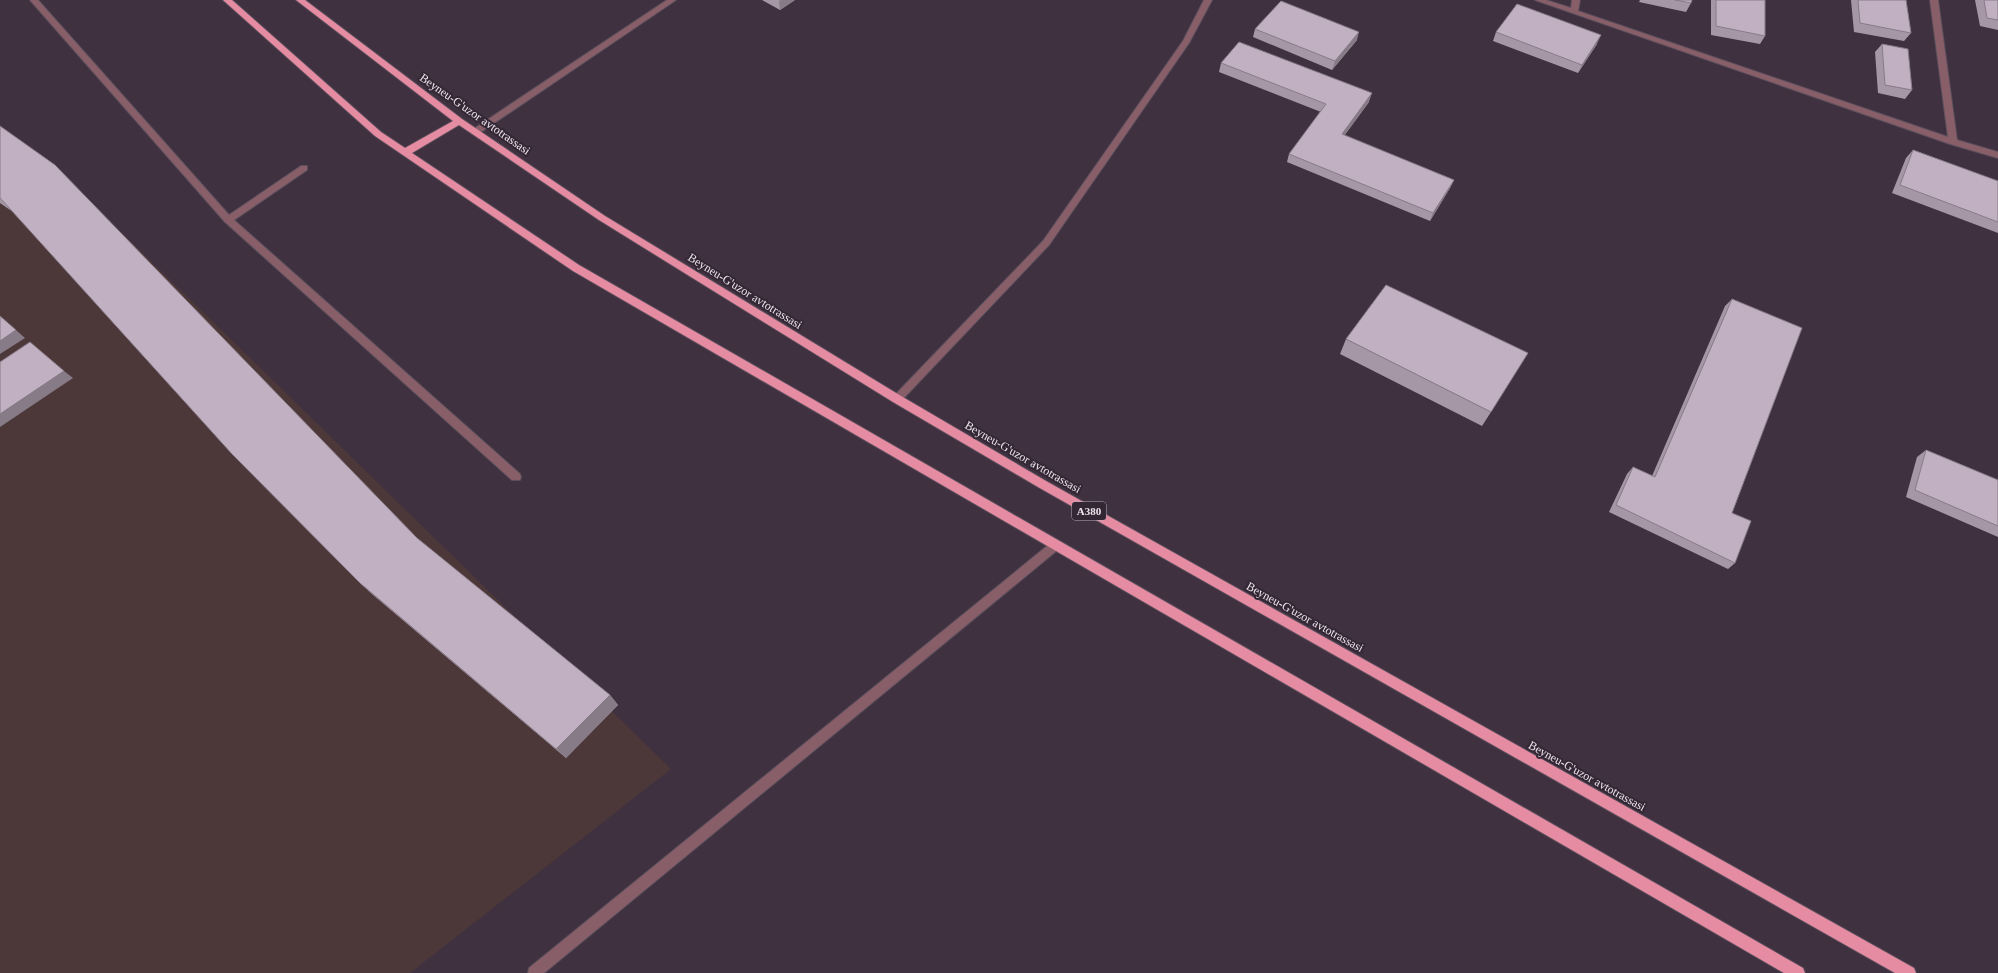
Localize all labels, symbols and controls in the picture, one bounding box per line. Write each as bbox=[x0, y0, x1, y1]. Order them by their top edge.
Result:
street label: Beyneu-G'uzor avtotrassasi bbox=[417, 70, 534, 158]
street label: Beyneu-G'uzor avtotrassasi bbox=[685, 250, 805, 332]
street label: Beyneu-G'uzor avtotrassasi bbox=[962, 418, 1084, 496]
road number: A380 bbox=[1072, 502, 1106, 520]
street label: Beyneu-G'uzor avtotrassasi bbox=[1244, 579, 1367, 655]
street label: Beyneu-G'uzor avtotrassasi bbox=[1526, 738, 1649, 814]

